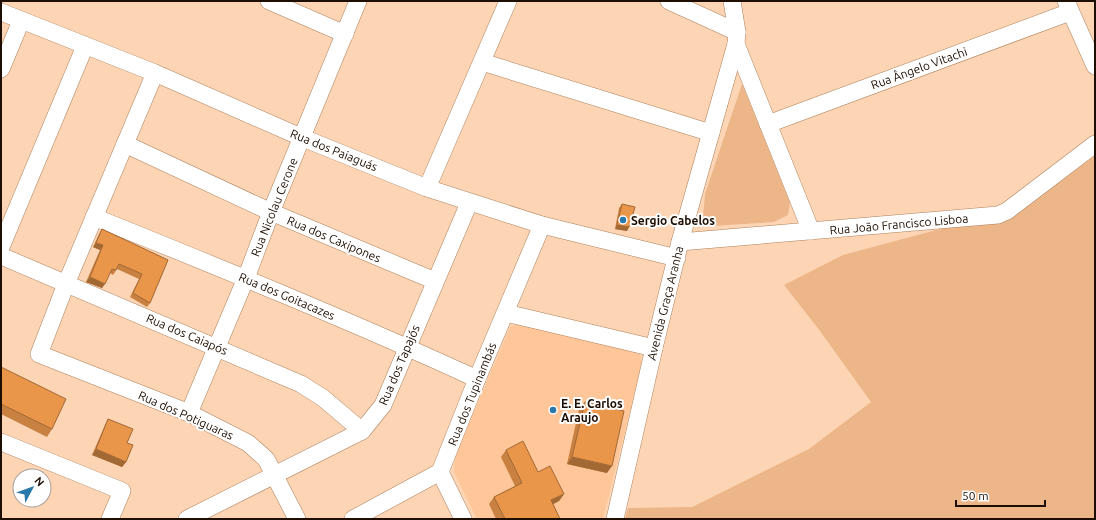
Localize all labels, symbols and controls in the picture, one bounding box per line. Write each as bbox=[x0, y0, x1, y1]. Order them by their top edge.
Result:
street label: Rua Ângelo Vitachi bbox=[869, 45, 969, 91]
street label: Rua dos Paiaguás bbox=[289, 127, 379, 173]
street label: Rua Nicolau Cerone bbox=[248, 156, 300, 258]
street label: Rua João Francisco Lisboa bbox=[829, 211, 969, 237]
street label: Rua dos Caxipones bbox=[285, 213, 383, 265]
place label: Sergio Cabelos bbox=[631, 214, 715, 227]
marker: Sergio Cabelos bbox=[618, 215, 628, 225]
street label: Avenida Graça Aranha bbox=[645, 245, 685, 361]
street label: Rua dos Goitacazes bbox=[237, 270, 337, 322]
street label: Rua dos Caiapós bbox=[144, 311, 230, 357]
street label: Rua dos Tapajós bbox=[376, 323, 422, 407]
street label: Rua dos Tupinambás bbox=[445, 341, 499, 447]
street label: Rua dos Potiguaras bbox=[136, 388, 236, 442]
place label: E. E. Carlos Araujo bbox=[561, 397, 623, 424]
marker: E. E. Carlos Araujo bbox=[548, 405, 558, 415]
north arrow bbox=[12, 468, 52, 508]
text: N bbox=[32, 474, 47, 488]
scale bar bbox=[956, 482, 1045, 508]
text: 50 m bbox=[962, 489, 989, 502]

